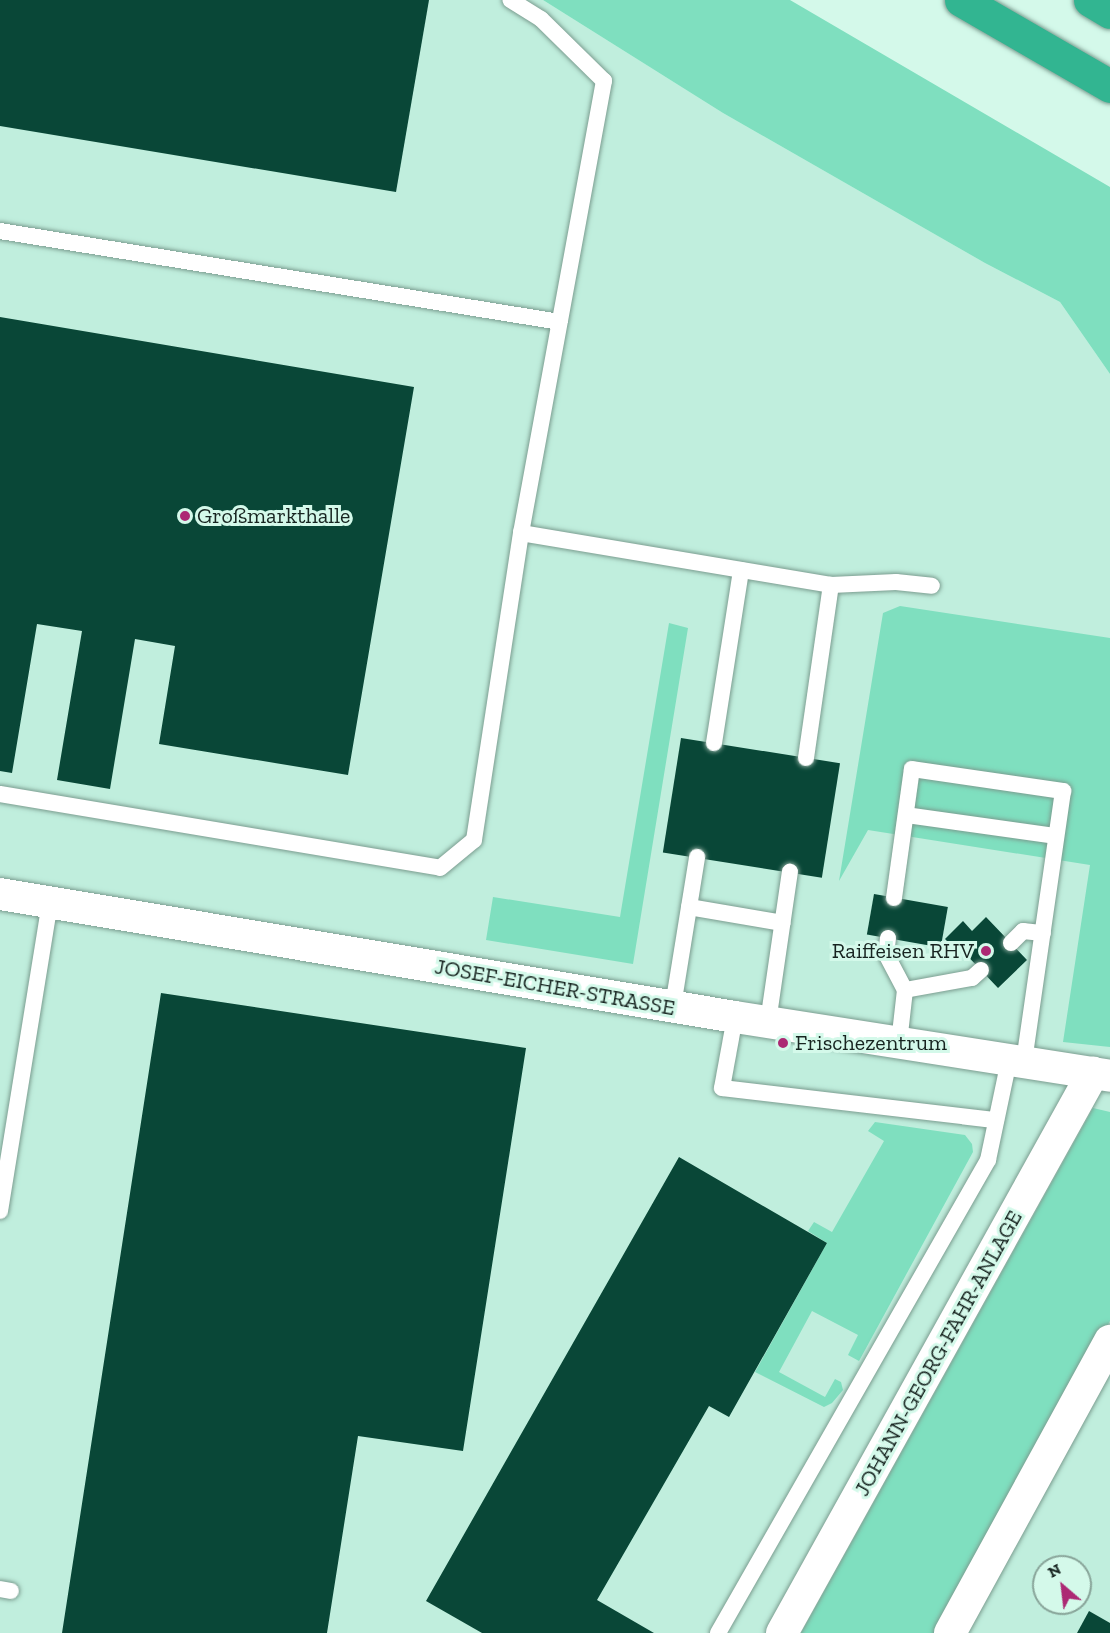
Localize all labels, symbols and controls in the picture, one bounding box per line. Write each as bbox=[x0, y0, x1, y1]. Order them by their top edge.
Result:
place label: Großmarkthalle bbox=[197, 503, 350, 529]
marker: Großmarkthalle bbox=[178, 509, 192, 523]
place label: Raiffeisen RHV bbox=[832, 938, 974, 964]
marker: Raiffeisen RHV bbox=[979, 944, 993, 958]
street label: JOSEF-EICHER-STRASSE bbox=[433, 953, 677, 1021]
place label: Frischezentrum bbox=[795, 1030, 947, 1056]
marker: Frischezentrum bbox=[776, 1036, 790, 1050]
street label: JOHANN-GEORG-FAHR-ANLAGE bbox=[848, 1206, 1028, 1500]
north arrow bbox=[1032, 1555, 1092, 1615]
text: N bbox=[1044, 1559, 1064, 1582]

